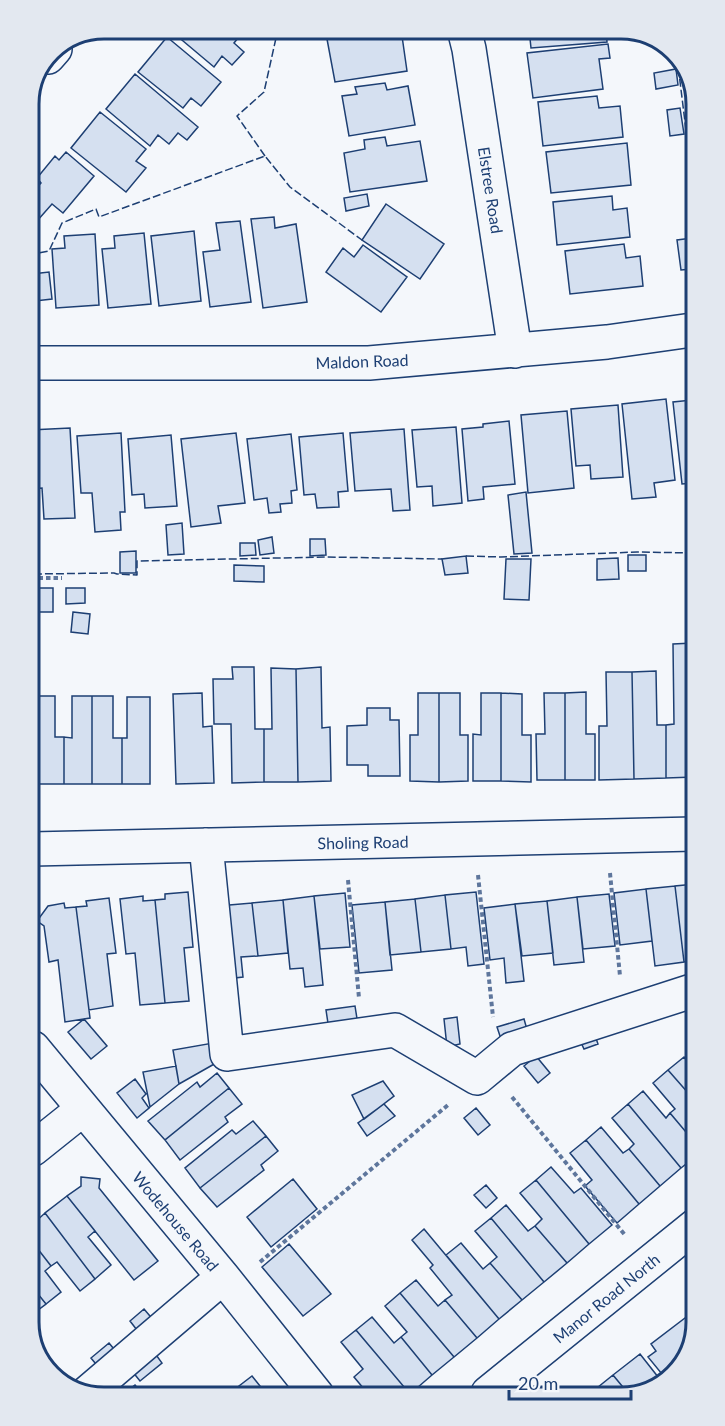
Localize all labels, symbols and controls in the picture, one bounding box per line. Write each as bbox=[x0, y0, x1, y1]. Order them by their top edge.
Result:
street label: Elstree Road bbox=[475, 145, 507, 235]
street label: Maldon Road bbox=[315, 350, 409, 372]
street label: Sholing Road bbox=[317, 832, 409, 852]
street label: Wodehouse Road bbox=[129, 1167, 223, 1275]
street label: Manor Road North bbox=[549, 1249, 663, 1347]
scale bar bbox=[509, 1363, 630, 1401]
text: 20 m bbox=[518, 1372, 558, 1394]

